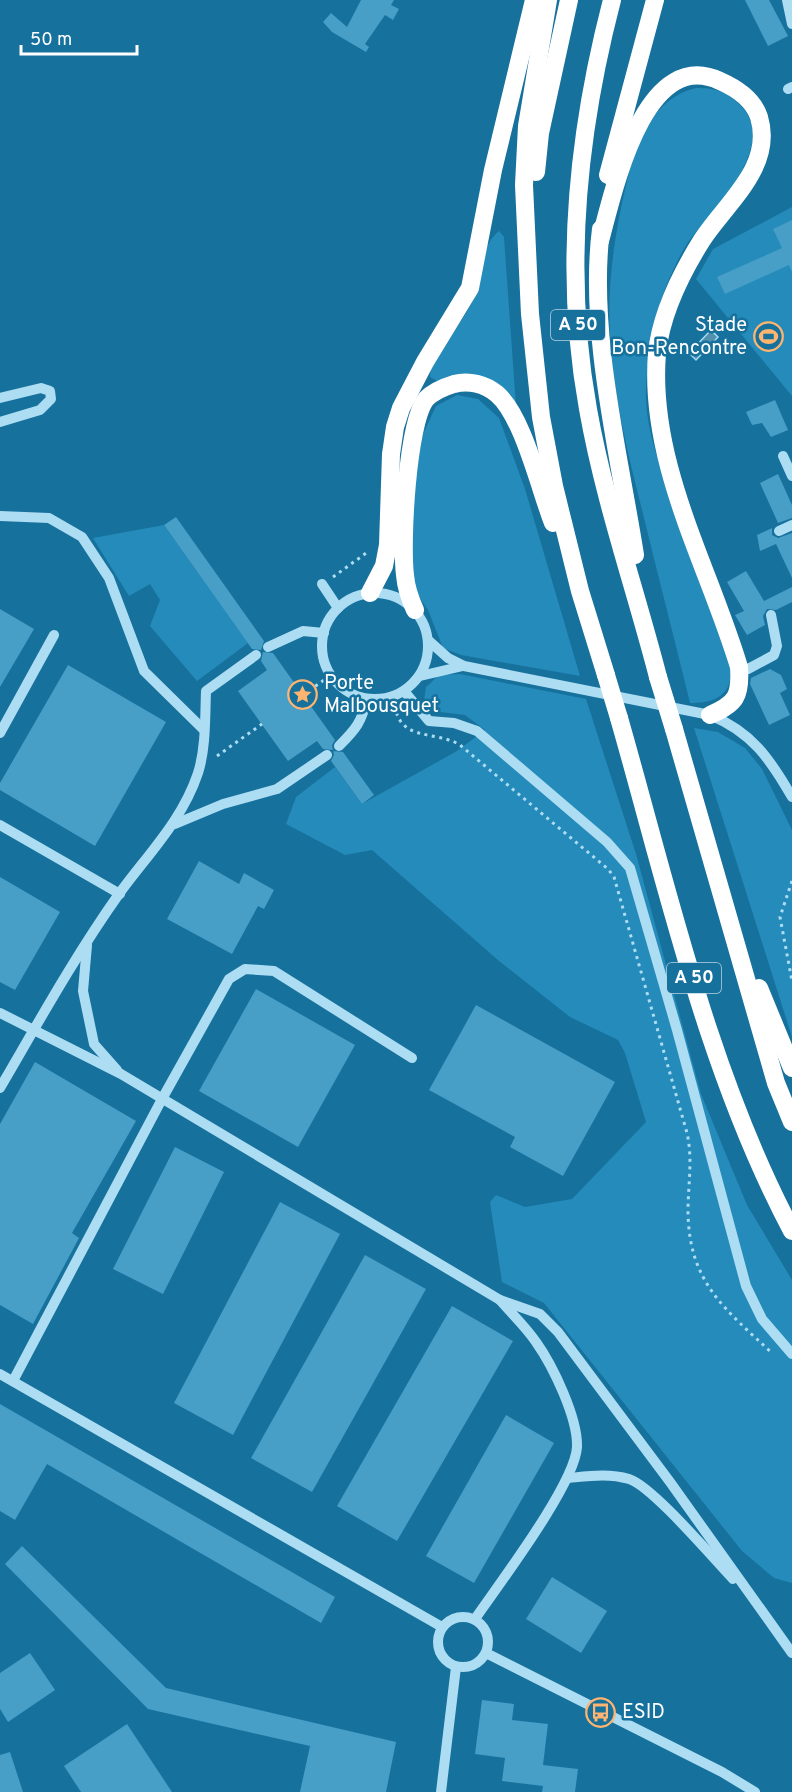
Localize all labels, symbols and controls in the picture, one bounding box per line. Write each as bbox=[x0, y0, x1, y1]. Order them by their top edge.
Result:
scale bar bbox=[21, 18, 136, 56]
text: 50 m bbox=[30, 29, 72, 52]
road number: A 50 bbox=[551, 310, 605, 340]
place label: Stade Bon-Rencontre bbox=[611, 313, 747, 362]
sports icon: Stade Bon-Rencontre bbox=[752, 321, 784, 353]
place label: Porte Malbousquet bbox=[324, 671, 439, 720]
place icon: Porte Malbousquet bbox=[287, 679, 319, 711]
road number: A 50 bbox=[667, 963, 721, 993]
bus stop icon: ESID bbox=[585, 1697, 617, 1729]
place label: ESID bbox=[622, 1700, 665, 1726]

